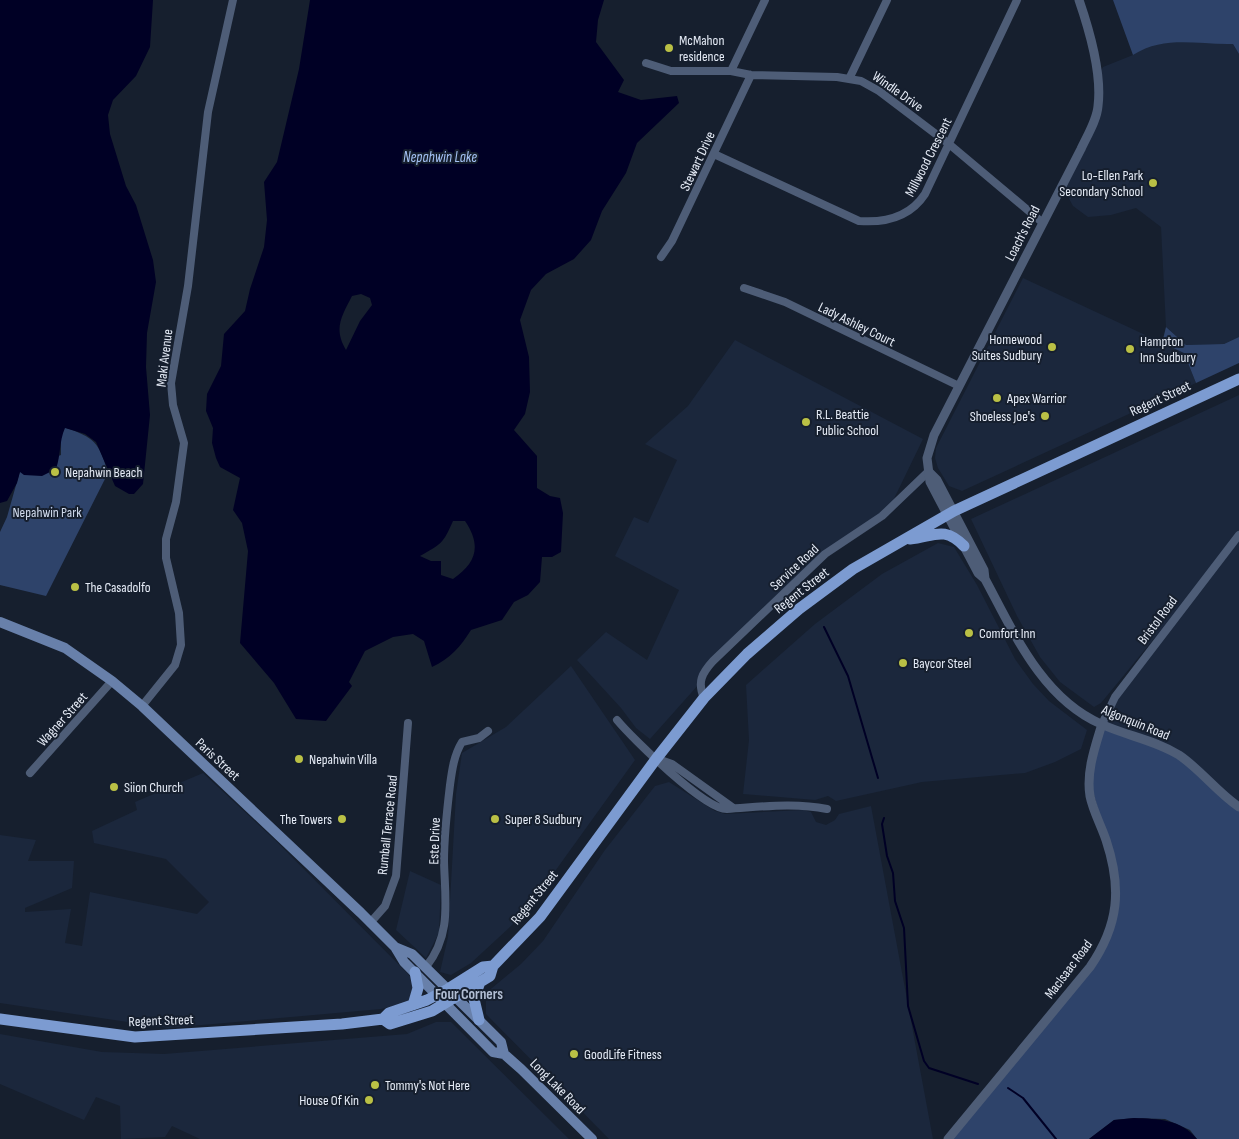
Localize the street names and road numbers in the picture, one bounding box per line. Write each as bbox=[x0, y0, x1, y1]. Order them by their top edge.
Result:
street label: Windle Drive bbox=[869, 68, 927, 115]
street label: Millwood Crescent bbox=[901, 115, 956, 200]
street label: Stewart Drive bbox=[676, 129, 719, 194]
street label: Loach's Road bbox=[1001, 202, 1044, 264]
street label: Lady Ashley Court bbox=[815, 298, 898, 350]
street label: Maki Avenue bbox=[153, 328, 176, 388]
street label: Regent Street bbox=[1127, 377, 1193, 420]
street label: Service Road bbox=[766, 540, 822, 594]
street label: Regent Street bbox=[770, 564, 832, 617]
street label: Bristol Road bbox=[1134, 593, 1181, 648]
street label: Wagner Street bbox=[34, 689, 91, 750]
street label: Algonquin Road bbox=[1098, 701, 1172, 744]
street label: Paris Street bbox=[192, 735, 243, 784]
street label: Rumball Terrace Road bbox=[374, 774, 401, 876]
street label: Este Drive bbox=[425, 817, 444, 865]
street label: Regent Street bbox=[507, 867, 562, 928]
street label: MacIsaac Road bbox=[1041, 936, 1096, 1002]
street label: Regent Street bbox=[128, 1011, 194, 1030]
street label: Long Lake Road bbox=[526, 1055, 589, 1118]

